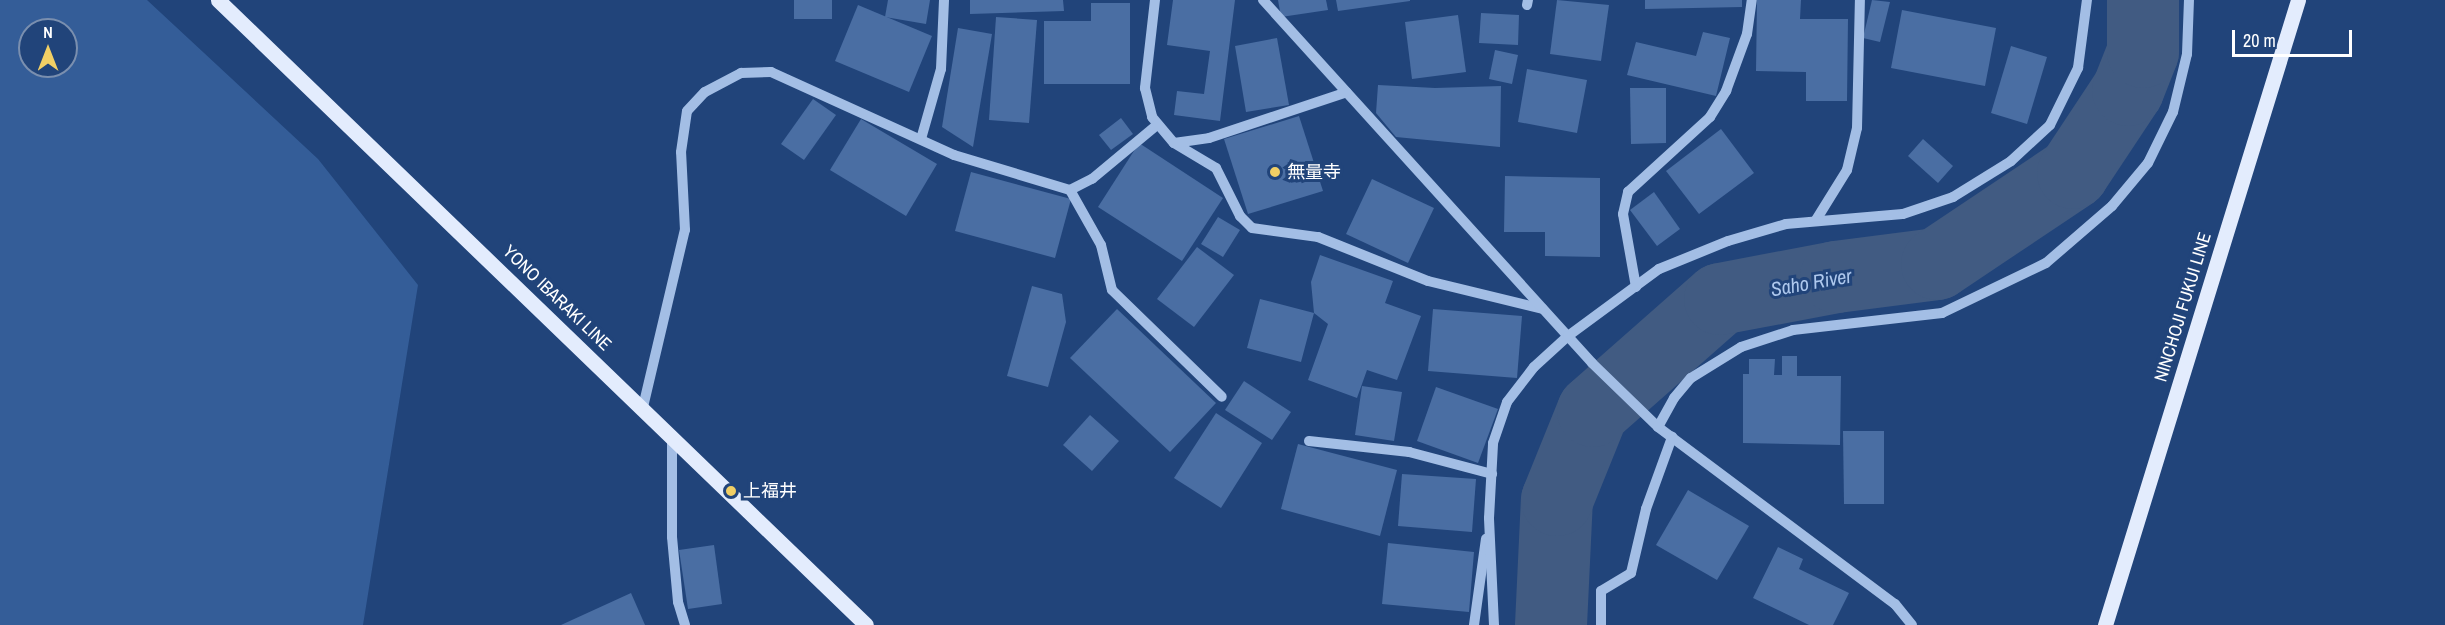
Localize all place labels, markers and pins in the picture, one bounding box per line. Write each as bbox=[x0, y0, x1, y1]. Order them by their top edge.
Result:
place label: 無量寺 bbox=[1287, 161, 1341, 183]
marker: 無量寺 bbox=[1268, 165, 1282, 179]
place label: 上福井 bbox=[743, 480, 797, 502]
marker: 上福井 bbox=[724, 484, 738, 498]

